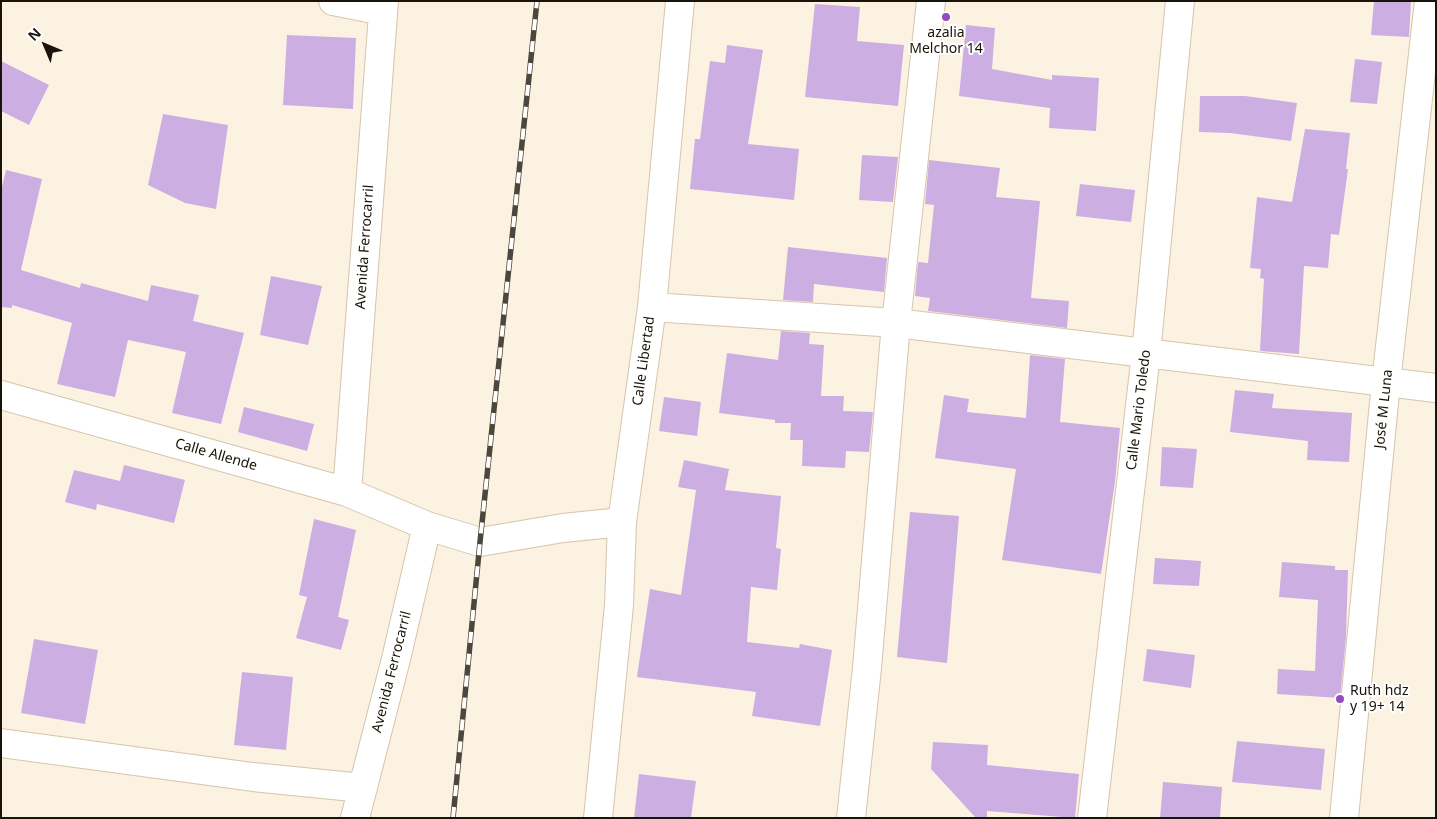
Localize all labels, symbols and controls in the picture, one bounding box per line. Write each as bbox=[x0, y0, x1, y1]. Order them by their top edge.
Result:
marker: azalia Melchor 14 bbox=[940, 11, 952, 23]
north arrow bbox=[20, 20, 70, 70]
text: N bbox=[23, 23, 45, 45]
place label: azalia Melchor 14 bbox=[909, 25, 983, 58]
street label: Avenida Ferrocarril bbox=[352, 184, 378, 310]
street label: Calle Libertad bbox=[629, 315, 659, 407]
street label: Calle Mario Toledo bbox=[1123, 349, 1155, 471]
street label: José M Luna bbox=[1371, 369, 1397, 449]
street label: Calle Allende bbox=[173, 435, 259, 475]
street label: Avenida Ferrocarril bbox=[369, 610, 415, 734]
place label: Ruth hdz y 19+ 14 bbox=[1350, 683, 1409, 716]
marker: Ruth hdz y 19+ 14 bbox=[1334, 693, 1346, 705]

